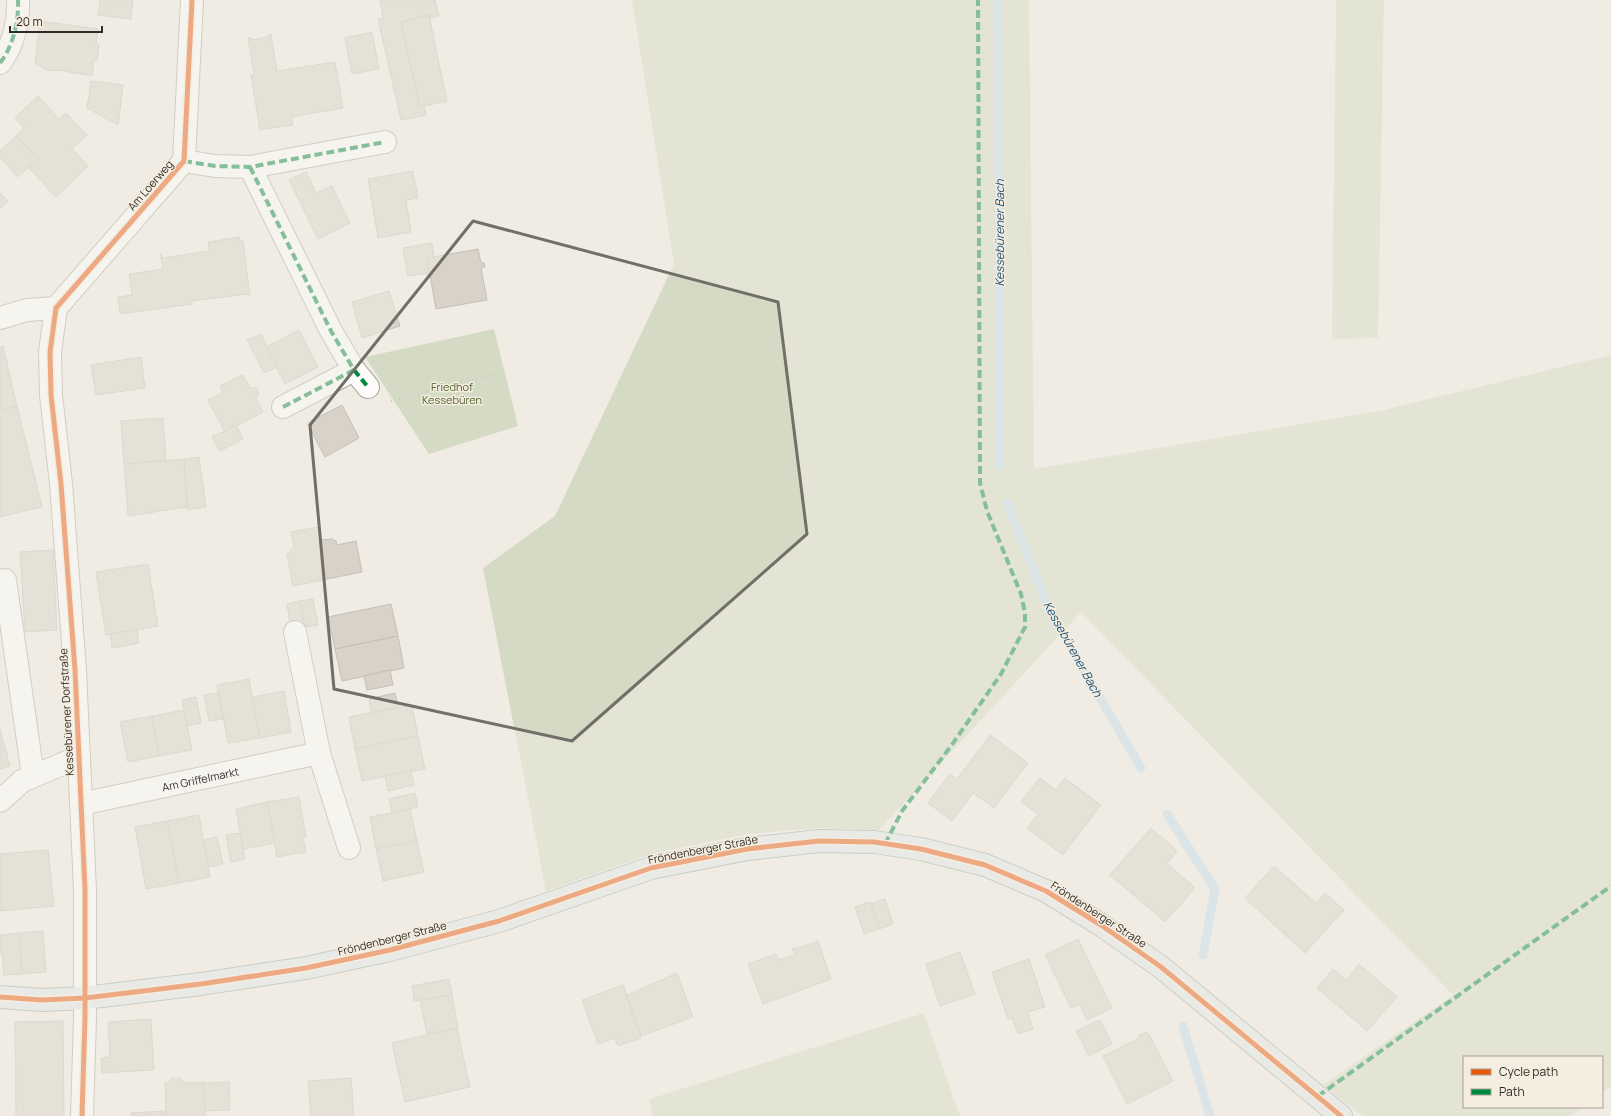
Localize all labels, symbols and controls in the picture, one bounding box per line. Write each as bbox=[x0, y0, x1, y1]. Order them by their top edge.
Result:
scale bar bbox=[10, 8, 102, 34]
text: 20 m bbox=[16, 13, 43, 30]
street label: Am Loerweg bbox=[124, 157, 176, 213]
water label: Kessebürener Bach bbox=[991, 179, 1008, 287]
park label: Friedhof Kessebüren bbox=[422, 379, 482, 407]
water label: Kessebürener Bach bbox=[1040, 598, 1107, 701]
street label: Kessebürener Dorfstraße bbox=[55, 647, 77, 776]
street label: Am Griffelmarkt bbox=[160, 763, 240, 794]
street label: Fröndenberger Straße bbox=[647, 831, 760, 867]
street label: Fröndenberger Straße bbox=[1048, 877, 1150, 951]
street label: Fröndenberger Straße bbox=[336, 917, 448, 959]
legend bbox=[1463, 1056, 1603, 1108]
text: Cycle path bbox=[1499, 1063, 1558, 1080]
text: Path bbox=[1499, 1083, 1525, 1100]

